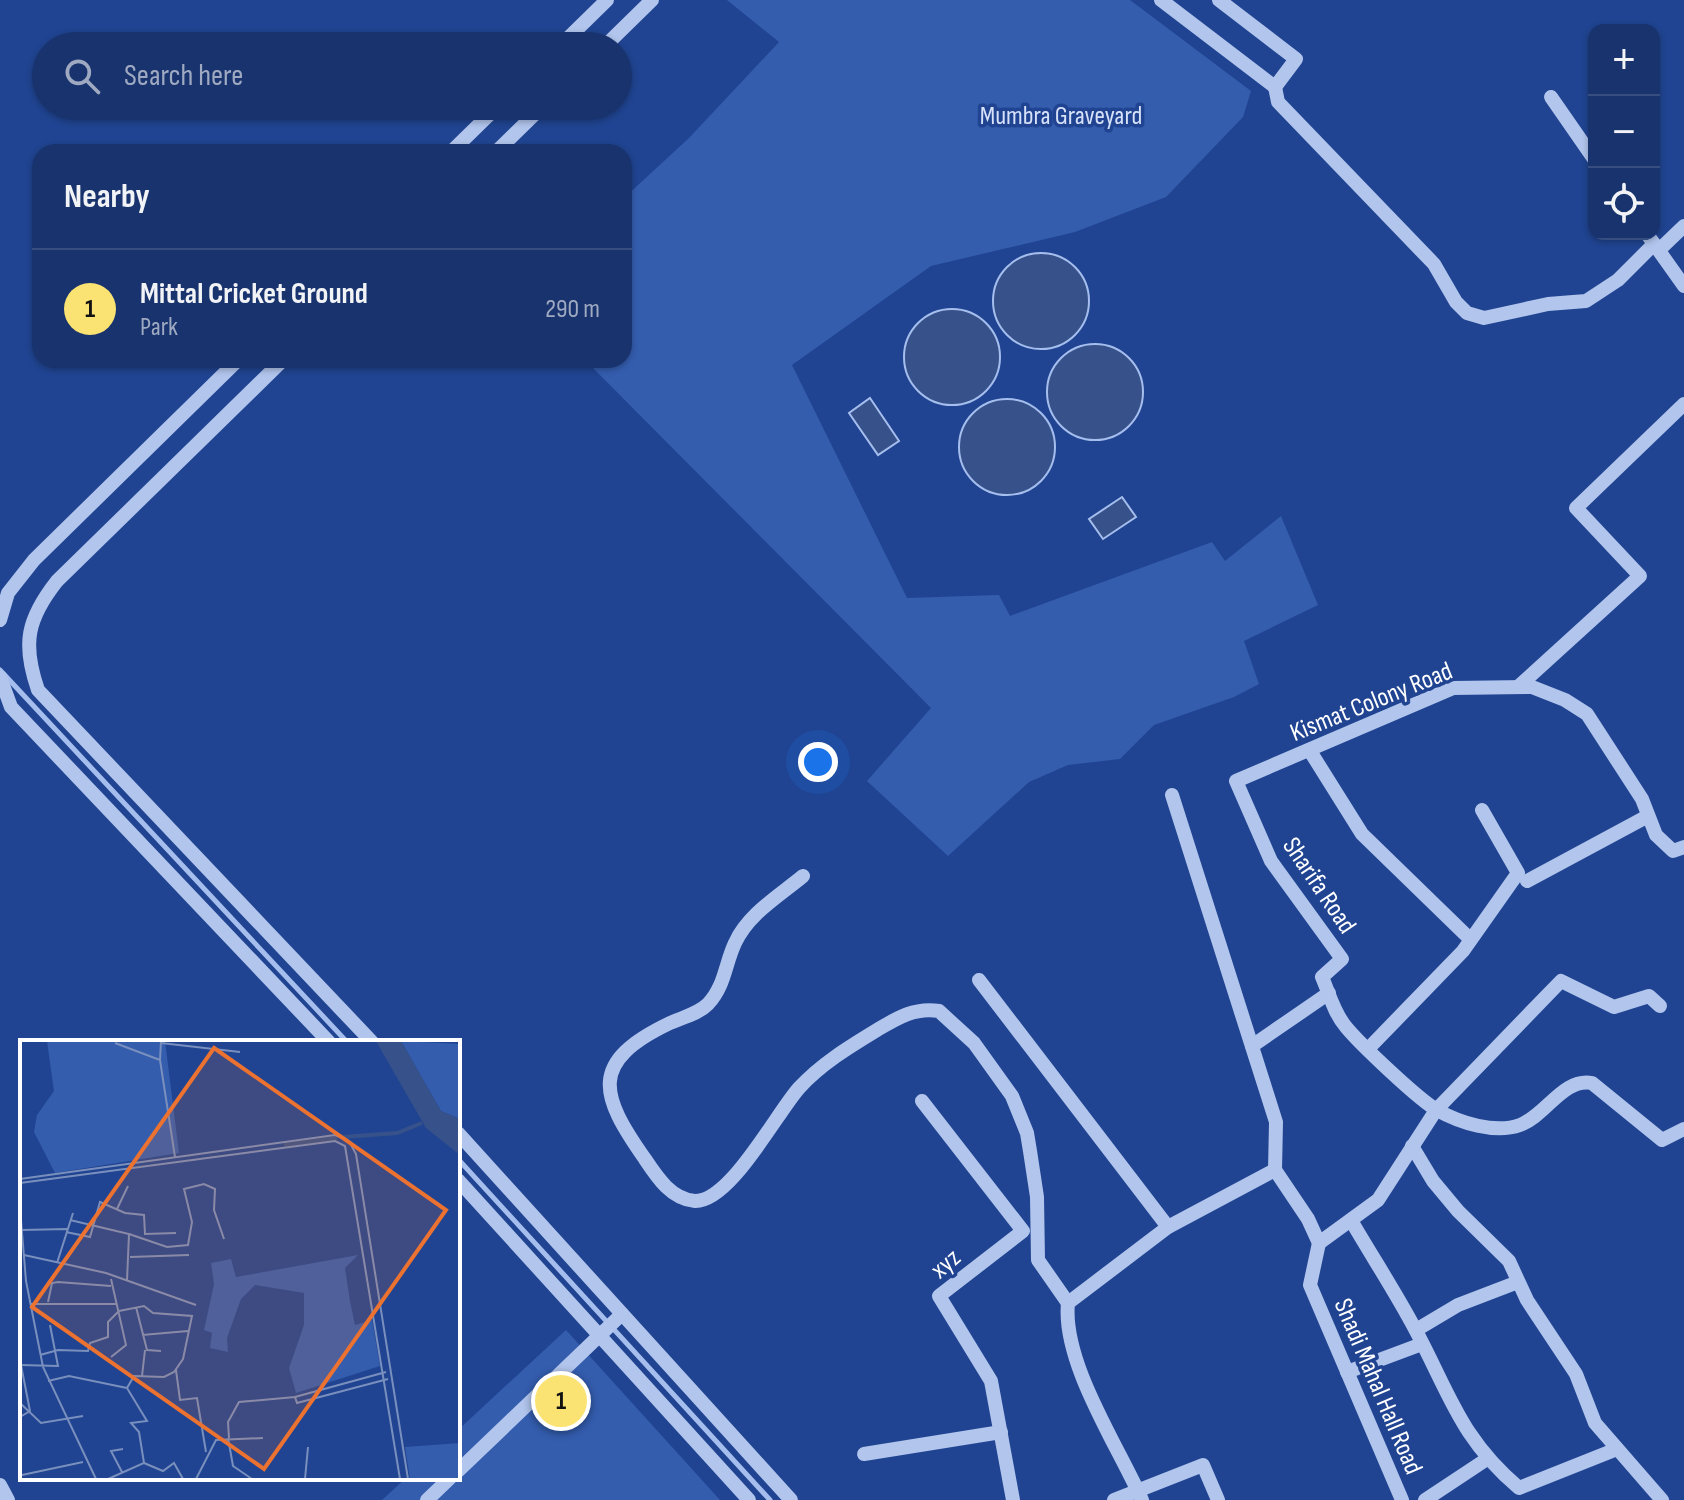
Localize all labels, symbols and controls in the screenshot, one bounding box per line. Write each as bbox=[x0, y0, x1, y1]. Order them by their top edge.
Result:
map controls bbox=[1588, 24, 1660, 240]
button: + bbox=[1588, 24, 1660, 96]
search box bbox=[32, 32, 632, 120]
icon: search bbox=[60, 54, 104, 98]
text: Search here bbox=[124, 58, 243, 94]
button: − bbox=[1588, 96, 1660, 168]
park label: Mumbra Graveyard bbox=[980, 101, 1142, 132]
button: locate bbox=[1588, 168, 1660, 240]
text: Nearby bbox=[64, 176, 150, 217]
text: Mittal Cricket Ground bbox=[140, 276, 368, 312]
text: 1 bbox=[85, 294, 95, 325]
text: 290 m bbox=[545, 294, 600, 325]
text: Park bbox=[140, 312, 178, 343]
street label: Kismat Colony Road bbox=[1286, 656, 1457, 749]
your location bbox=[798, 742, 838, 782]
street label: Sharifa Road bbox=[1275, 832, 1362, 940]
inset map bbox=[20, 1040, 460, 1480]
street label: xyz bbox=[925, 1243, 967, 1285]
street label: Shadi Mahal Hall Road bbox=[1327, 1294, 1429, 1479]
pin: 1 bbox=[535, 1371, 587, 1431]

